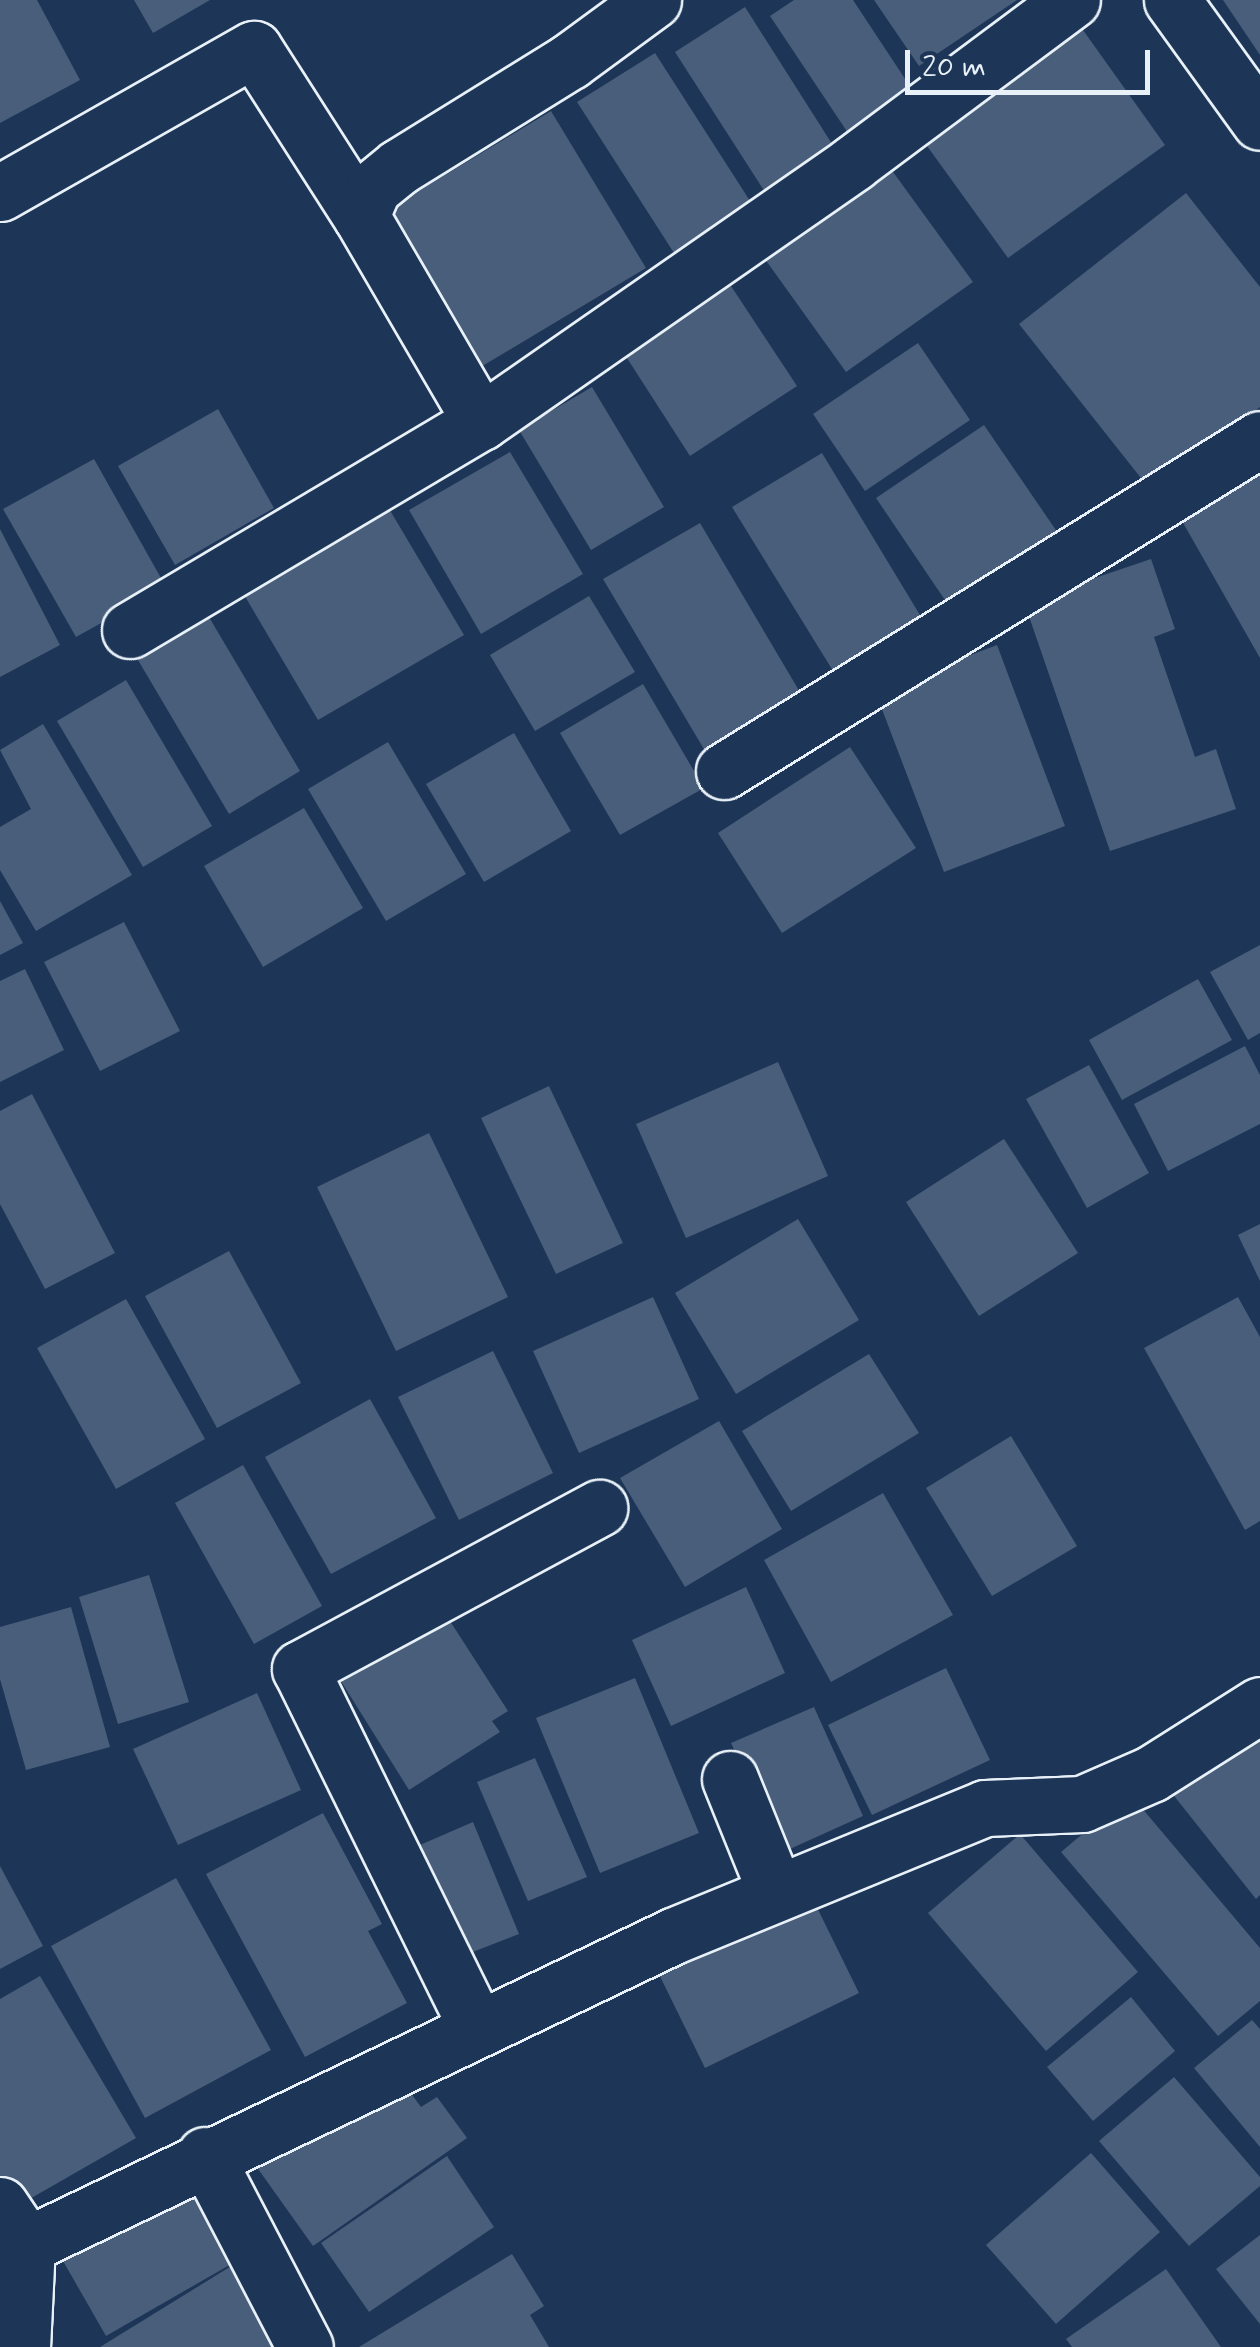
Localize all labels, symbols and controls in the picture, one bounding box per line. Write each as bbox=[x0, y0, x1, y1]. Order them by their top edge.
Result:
scale bar bbox=[910, 30, 1155, 92]
text: 20 m bbox=[922, 48, 986, 87]

